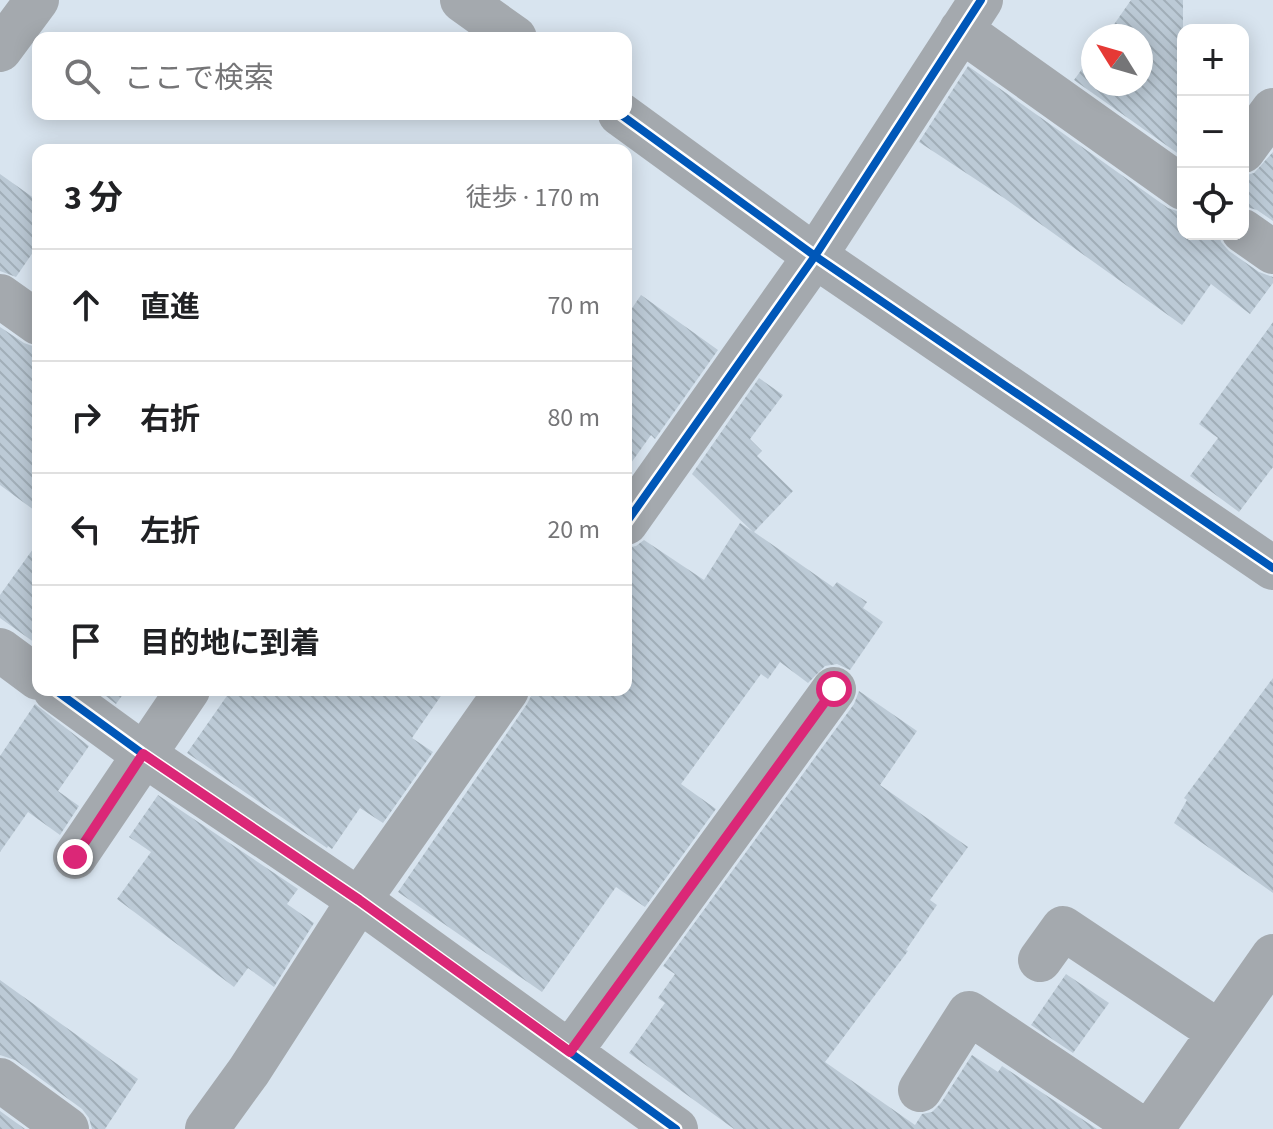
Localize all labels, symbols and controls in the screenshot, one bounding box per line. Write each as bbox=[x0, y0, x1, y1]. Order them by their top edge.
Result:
north arrow bbox=[1081, 24, 1153, 96]
map controls bbox=[1177, 24, 1249, 240]
button: + bbox=[1177, 24, 1249, 96]
search box bbox=[32, 32, 632, 120]
icon: search bbox=[60, 54, 104, 98]
text: ここで検索 bbox=[124, 57, 274, 100]
button: − bbox=[1177, 96, 1249, 168]
button: locate bbox=[1177, 168, 1249, 240]
text: 3 分 bbox=[64, 174, 123, 223]
text: 徒歩 · 170 m bbox=[466, 179, 600, 216]
icon: ahead bbox=[64, 283, 108, 327]
text: 直進 bbox=[140, 286, 200, 329]
text: 70 m bbox=[547, 287, 600, 324]
icon: right bbox=[64, 395, 108, 439]
text: 右折 bbox=[140, 398, 200, 441]
text: 80 m bbox=[547, 399, 600, 436]
icon: left bbox=[64, 507, 108, 551]
text: 左折 bbox=[140, 510, 200, 553]
text: 20 m bbox=[547, 511, 600, 548]
icon: arrive bbox=[64, 619, 108, 663]
text: 目的地に到着 bbox=[140, 622, 320, 665]
route start bbox=[816, 671, 852, 707]
route end bbox=[57, 839, 93, 875]

